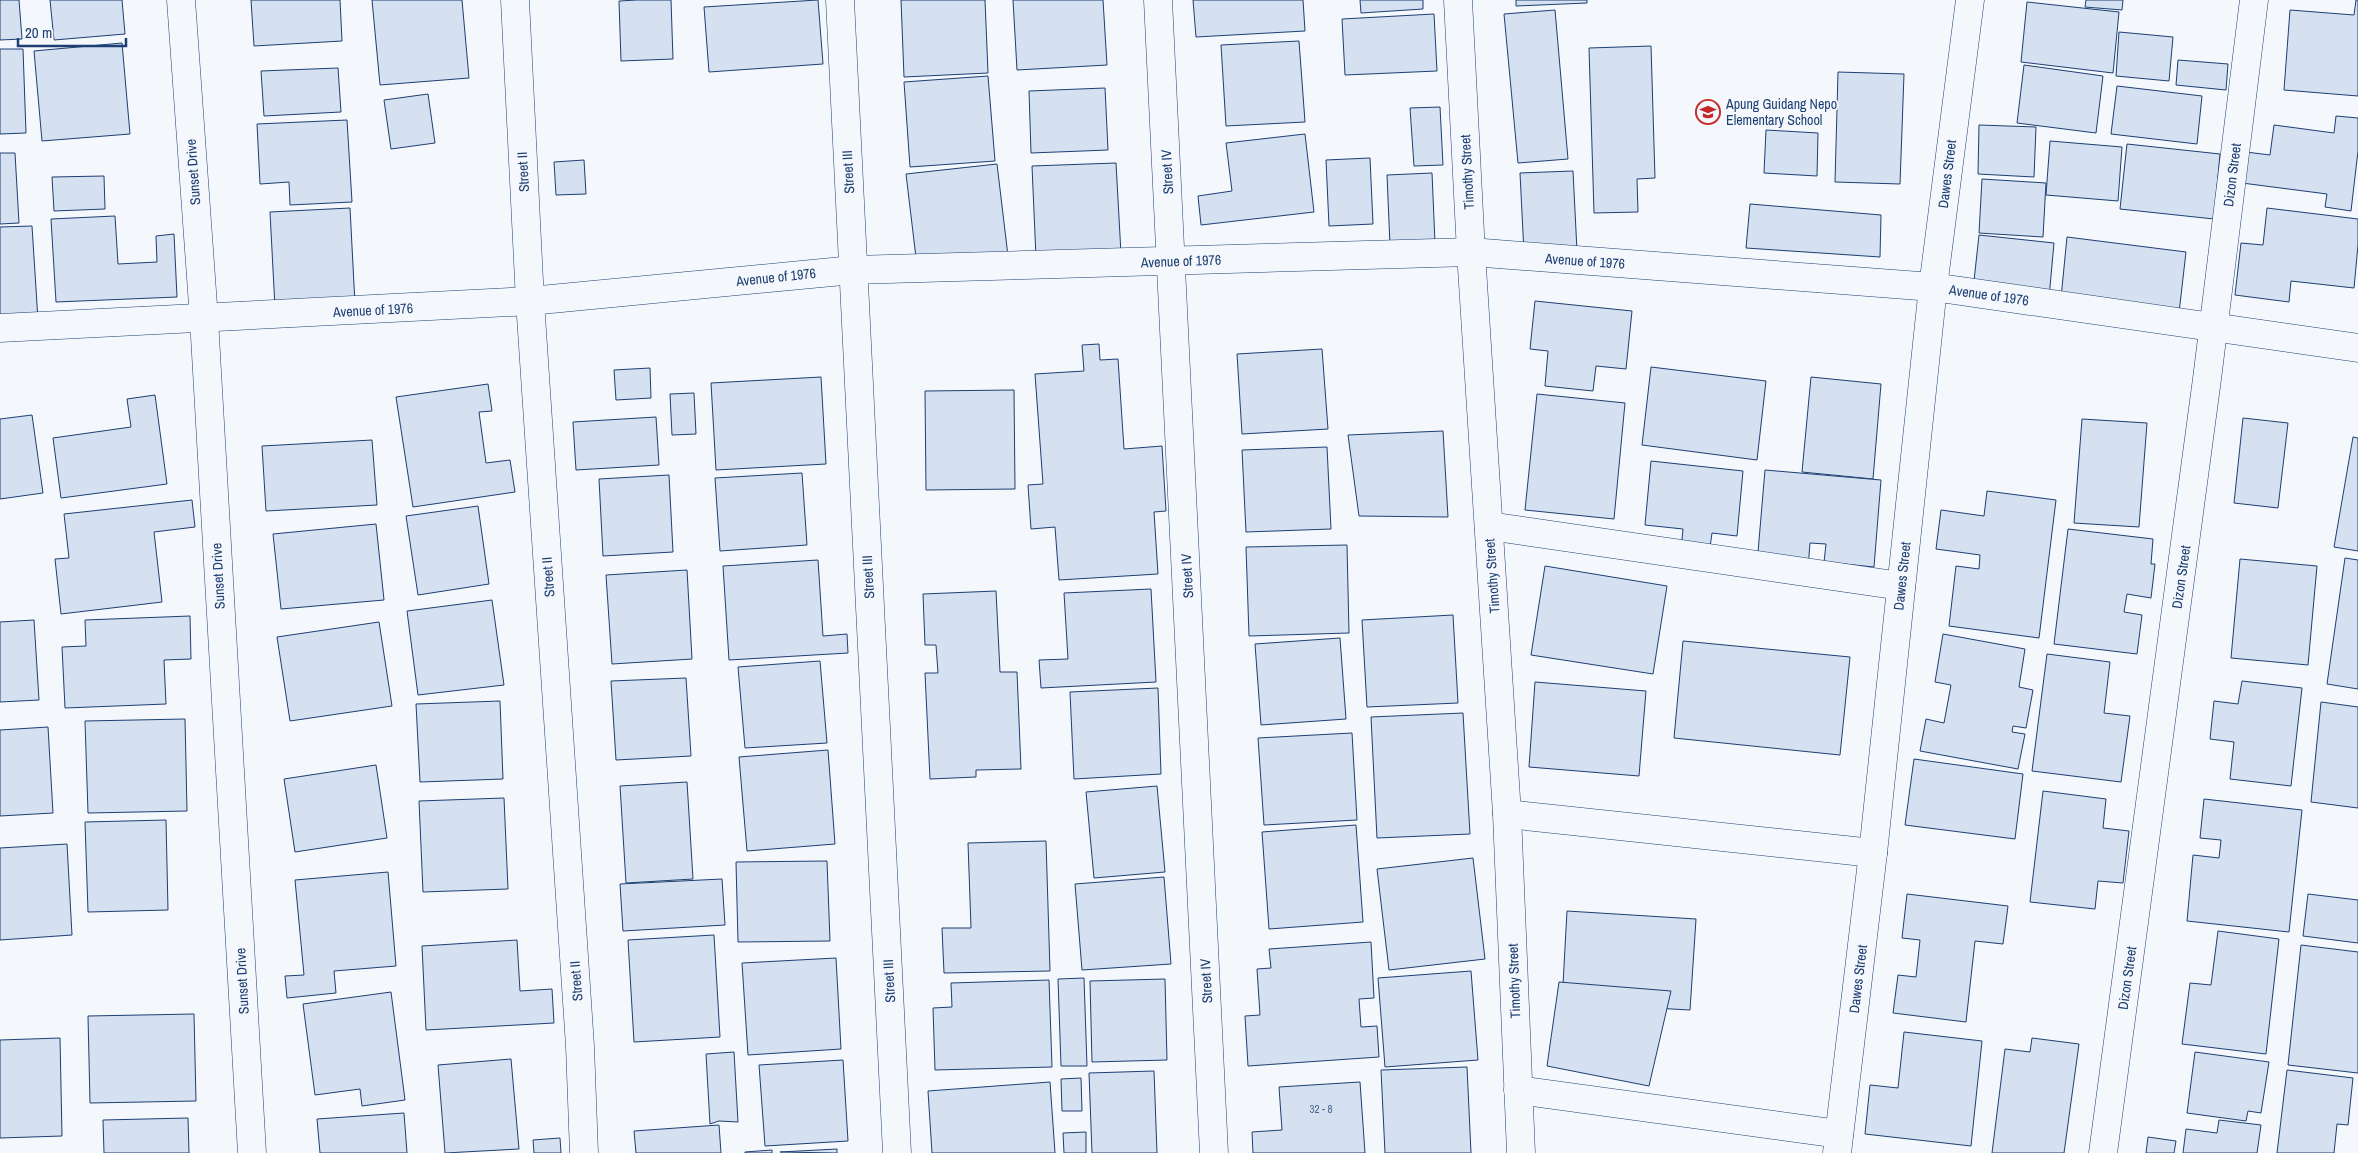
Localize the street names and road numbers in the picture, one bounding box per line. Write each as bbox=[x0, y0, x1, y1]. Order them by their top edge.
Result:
street label: Timothy Street bbox=[1456, 134, 1478, 210]
street label: Sunset Drive bbox=[182, 138, 204, 206]
street label: Dawes Street bbox=[1934, 139, 1960, 209]
street label: Dizon Street bbox=[2219, 142, 2245, 208]
street label: Street IV bbox=[1157, 149, 1177, 195]
street label: Street III bbox=[838, 150, 858, 194]
street label: Street II bbox=[513, 151, 533, 193]
street label: Avenue of 1976 bbox=[1543, 249, 1626, 273]
street label: Avenue of 1976 bbox=[1140, 251, 1221, 271]
street label: Avenue of 1976 bbox=[734, 264, 817, 290]
street label: Avenue of 1976 bbox=[1947, 280, 2030, 309]
street label: Avenue of 1976 bbox=[331, 299, 414, 321]
street label: Timothy Street bbox=[1480, 538, 1504, 614]
street label: Dawes Street bbox=[1889, 541, 1915, 611]
street label: Sunset Drive bbox=[207, 542, 229, 610]
street label: Dizon Street bbox=[2168, 544, 2194, 610]
street label: Street IV bbox=[1177, 553, 1197, 599]
street label: Street III bbox=[858, 555, 878, 599]
street label: Street II bbox=[538, 556, 558, 598]
street label: Timothy Street bbox=[1504, 943, 1524, 1019]
street label: Dawes Street bbox=[1845, 944, 1871, 1014]
street label: Dizon Street bbox=[2114, 945, 2140, 1011]
street label: Sunset Drive bbox=[231, 947, 253, 1015]
street label: Street IV bbox=[1196, 958, 1216, 1004]
street label: Street III bbox=[879, 959, 899, 1003]
street label: Street II bbox=[566, 960, 586, 1002]

